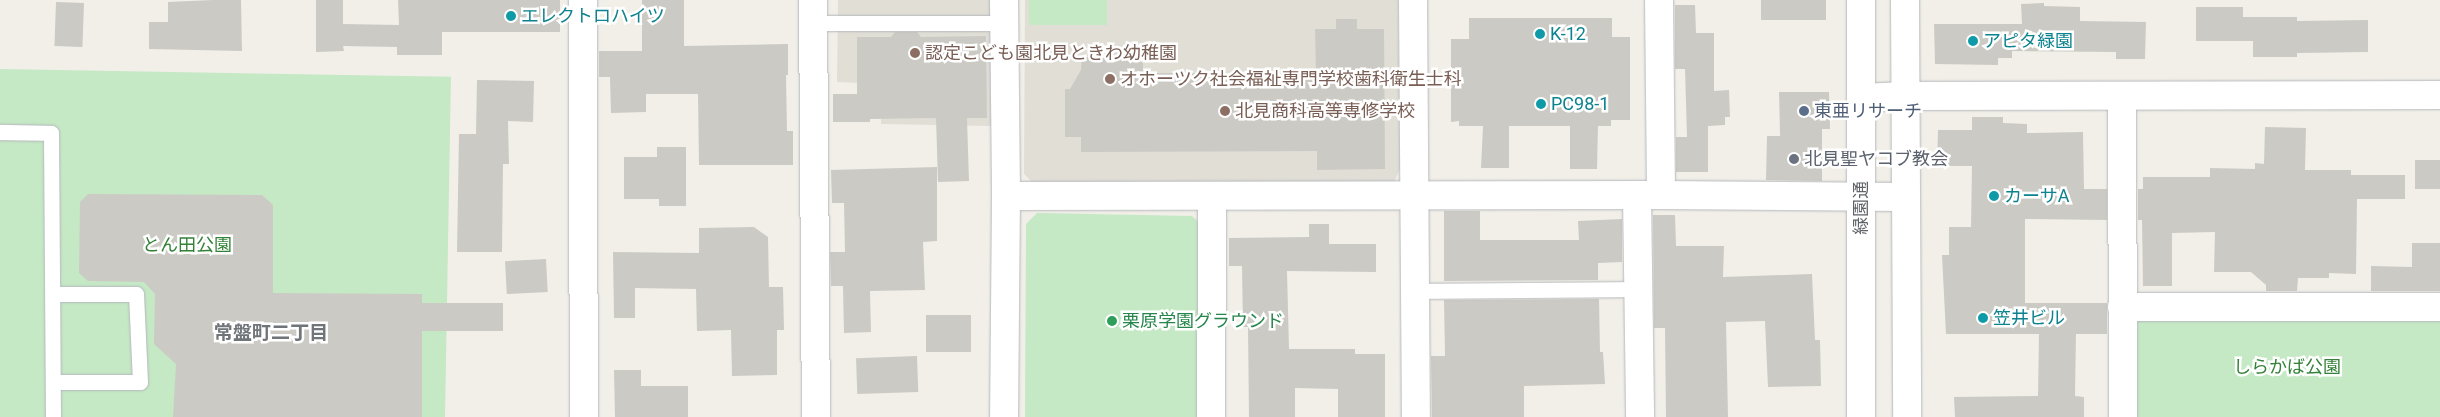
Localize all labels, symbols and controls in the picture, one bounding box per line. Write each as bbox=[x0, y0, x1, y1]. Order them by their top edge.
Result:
place label: エレクトロハイツ bbox=[521, 5, 665, 27]
marker: エレクトロハイツ bbox=[505, 10, 517, 22]
place label: K-12 bbox=[1550, 23, 1586, 45]
marker: K-12 bbox=[1534, 28, 1546, 40]
place label: アピタ緑園 bbox=[1983, 30, 2073, 52]
marker: アピタ緑園 bbox=[1967, 35, 1979, 47]
place label: 認定こども園北見ときわ幼稚園 bbox=[925, 42, 1177, 64]
marker: 認定こども園北見ときわ幼稚園 bbox=[909, 47, 921, 59]
place label: オホーツク社会福祉専門学校歯科衛生士科 bbox=[1120, 68, 1462, 90]
marker: オホーツク社会福祉専門学校歯科衛生士科 bbox=[1104, 73, 1116, 85]
place label: PC98-1 bbox=[1551, 93, 1609, 115]
marker: PC98-1 bbox=[1535, 98, 1547, 110]
place label: 北見商科高等専修学校 bbox=[1235, 100, 1415, 122]
place label: 東亜リサーチ bbox=[1814, 100, 1922, 122]
marker: 北見商科高等専修学校 bbox=[1219, 105, 1231, 117]
marker: 東亜リサーチ bbox=[1798, 105, 1810, 117]
place label: 北見聖ヤコブ教会 bbox=[1804, 148, 1948, 170]
marker: 北見聖ヤコブ教会 bbox=[1788, 153, 1800, 165]
street label: 緑園通 bbox=[1850, 181, 1872, 235]
place label: カーサA bbox=[2004, 185, 2070, 207]
marker: カーサA bbox=[1988, 190, 2000, 202]
park label: とん田公園 bbox=[142, 234, 232, 256]
place label: 笠井ビル bbox=[1993, 307, 2065, 329]
place label: 栗原学園グラウンド bbox=[1122, 310, 1284, 332]
marker: 笠井ビル bbox=[1977, 312, 1989, 324]
marker: 栗原学園グラウンド bbox=[1106, 315, 1118, 327]
district label: 常盤町二丁目 bbox=[214, 322, 328, 344]
park label: しらかば公園 bbox=[2233, 356, 2341, 378]

